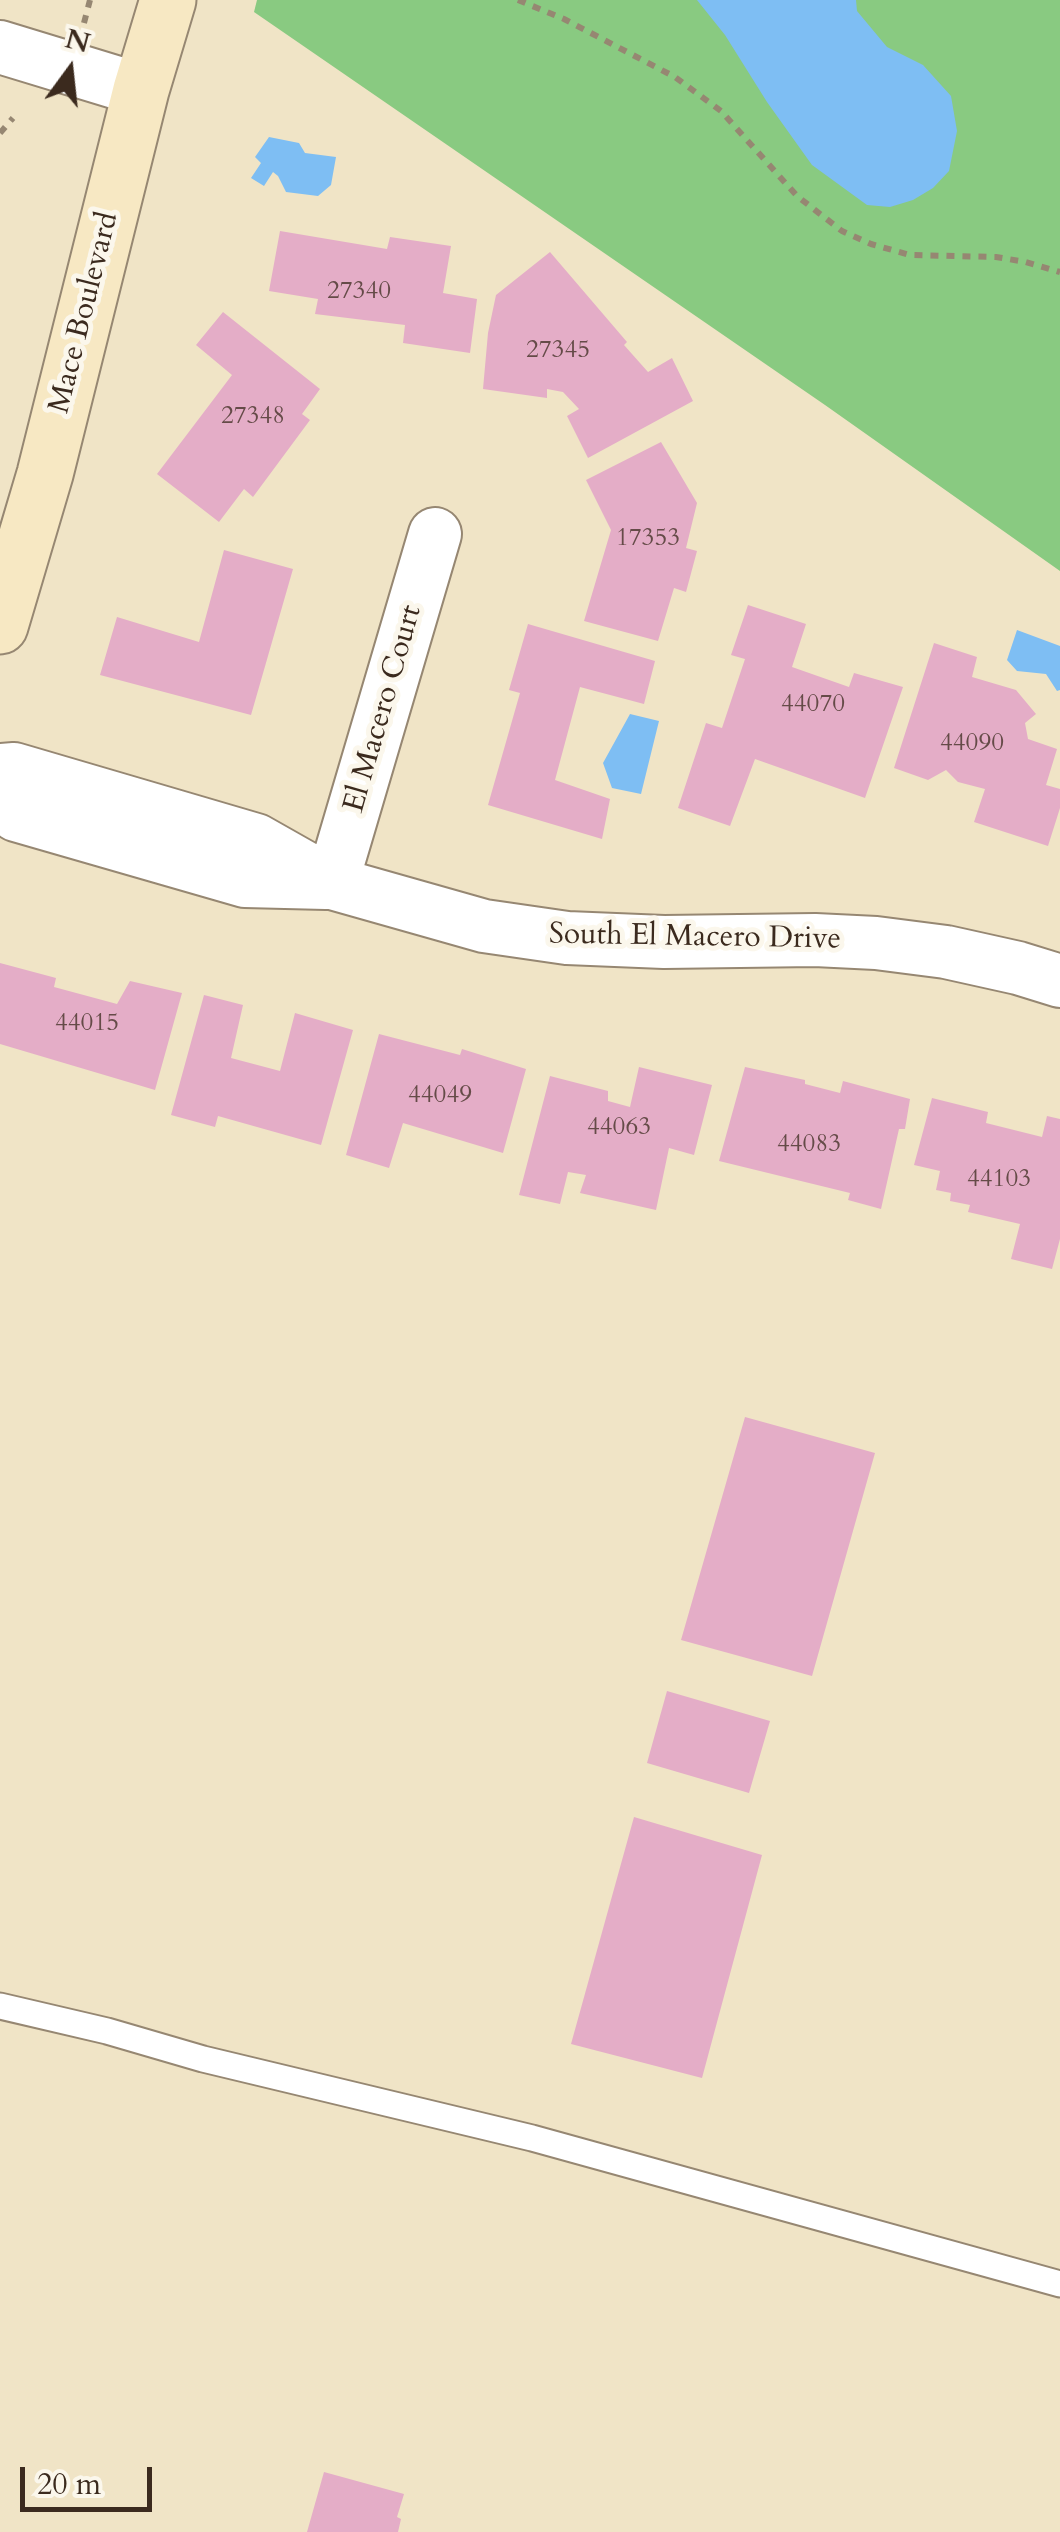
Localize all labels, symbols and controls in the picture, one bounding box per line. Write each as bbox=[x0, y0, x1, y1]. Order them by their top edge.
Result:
north arrow bbox=[20, 20, 120, 120]
text: N bbox=[61, 20, 94, 63]
street label: Mace Boulevard bbox=[43, 209, 127, 417]
house number: 27340 bbox=[327, 277, 391, 307]
house number: 27345 bbox=[526, 336, 590, 366]
house number: 27348 bbox=[221, 402, 285, 432]
house number: 17353 bbox=[616, 524, 680, 554]
street label: El Macero Court bbox=[337, 601, 431, 817]
house number: 44070 bbox=[781, 690, 845, 720]
house number: 44090 bbox=[940, 729, 1004, 759]
street label: South El Macero Drive bbox=[549, 917, 841, 959]
house number: 44015 bbox=[55, 1009, 119, 1039]
house number: 44049 bbox=[408, 1081, 472, 1111]
house number: 44063 bbox=[587, 1113, 651, 1143]
house number: 44083 bbox=[777, 1130, 841, 1160]
house number: 44103 bbox=[967, 1165, 1031, 1195]
scale bar bbox=[25, 2447, 158, 2509]
text: 20 m bbox=[37, 2464, 101, 2505]

